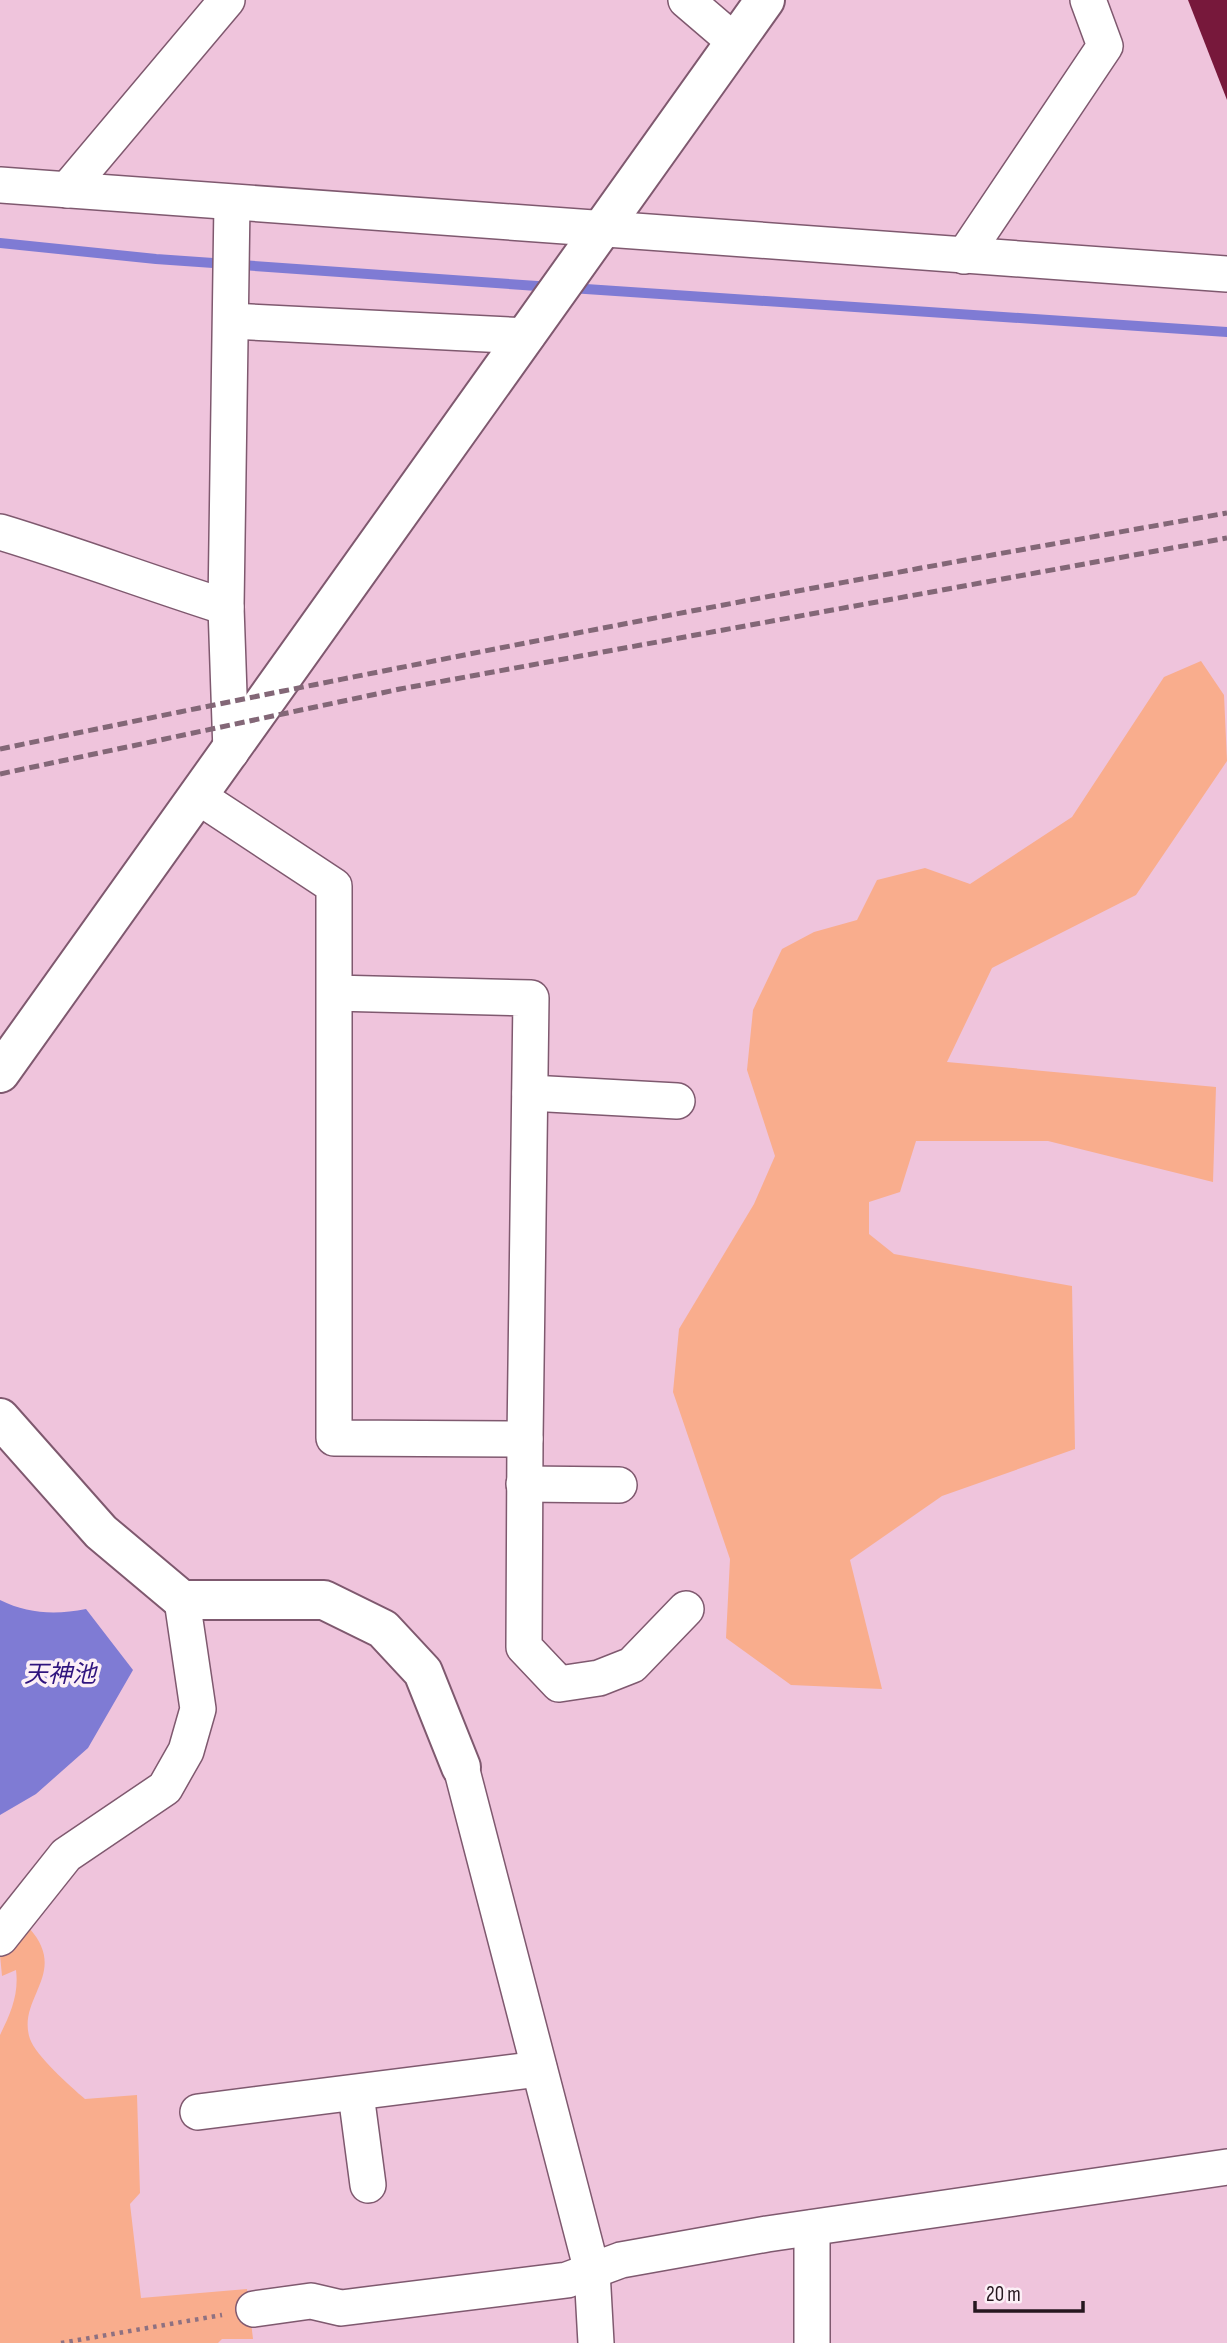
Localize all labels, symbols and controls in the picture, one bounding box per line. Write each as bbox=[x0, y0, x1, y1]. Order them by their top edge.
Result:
water label: 天神池 bbox=[24, 1660, 98, 1689]
scale bar bbox=[975, 2270, 1084, 2314]
text: 20 m bbox=[986, 2282, 1021, 2307]

